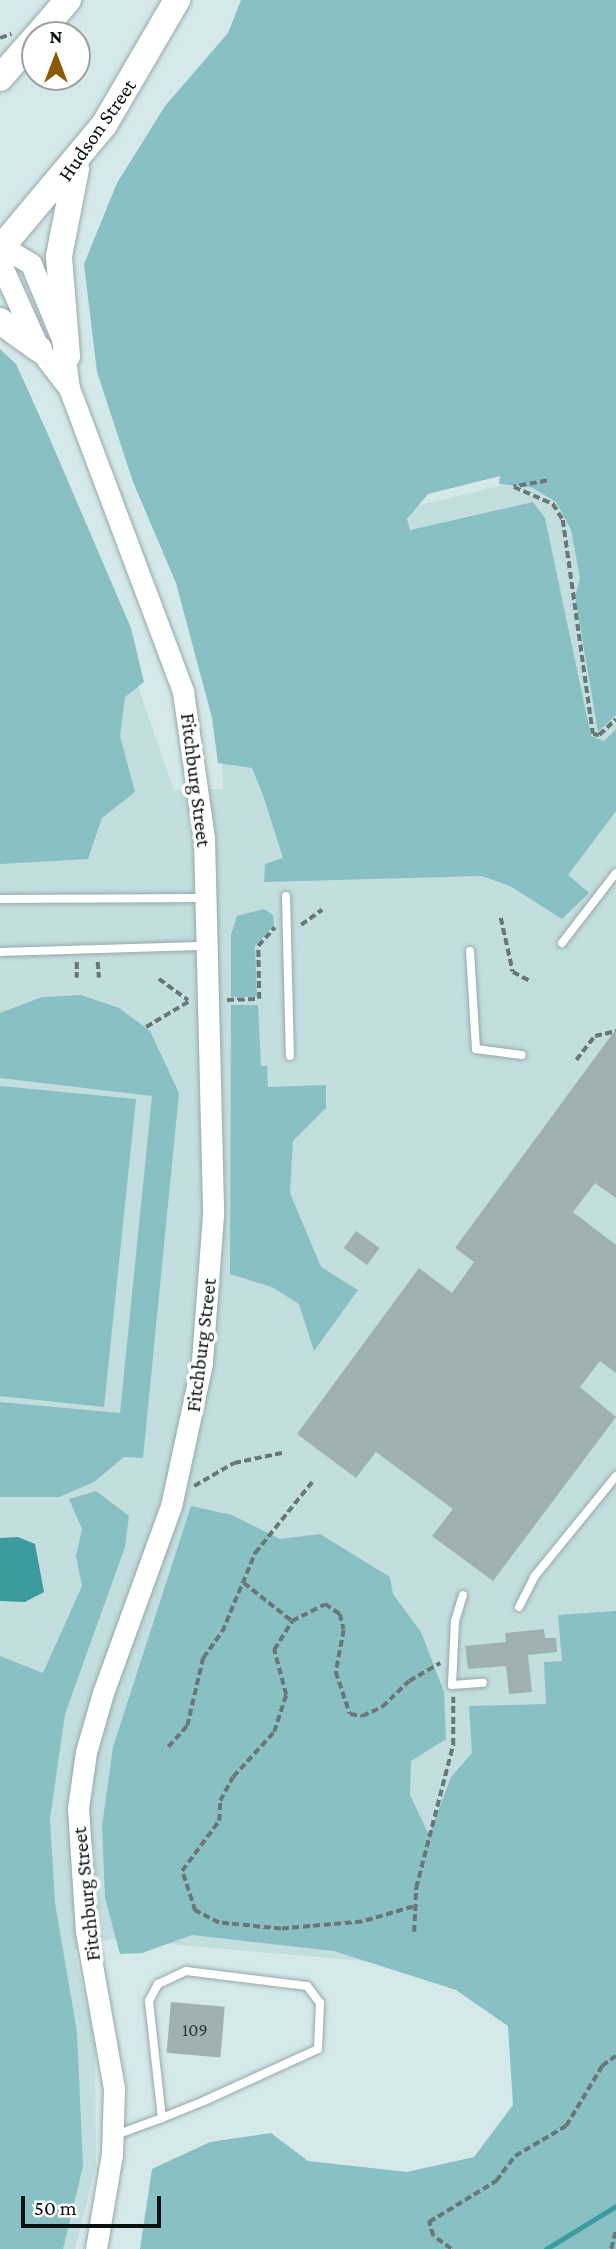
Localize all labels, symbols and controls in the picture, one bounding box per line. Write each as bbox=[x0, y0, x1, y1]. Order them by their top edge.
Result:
north arrow bbox=[21, 21, 91, 91]
text: N bbox=[50, 26, 62, 47]
street label: Hudson Street bbox=[53, 74, 141, 186]
street label: Fitchburg Street bbox=[175, 712, 217, 848]
street label: Fitchburg Street bbox=[180, 1277, 222, 1413]
street label: Fitchburg Street bbox=[66, 1826, 106, 1962]
house number: 109 bbox=[182, 2019, 208, 2041]
scale bar bbox=[24, 2182, 164, 2226]
text: 50 m bbox=[34, 2196, 77, 2220]

